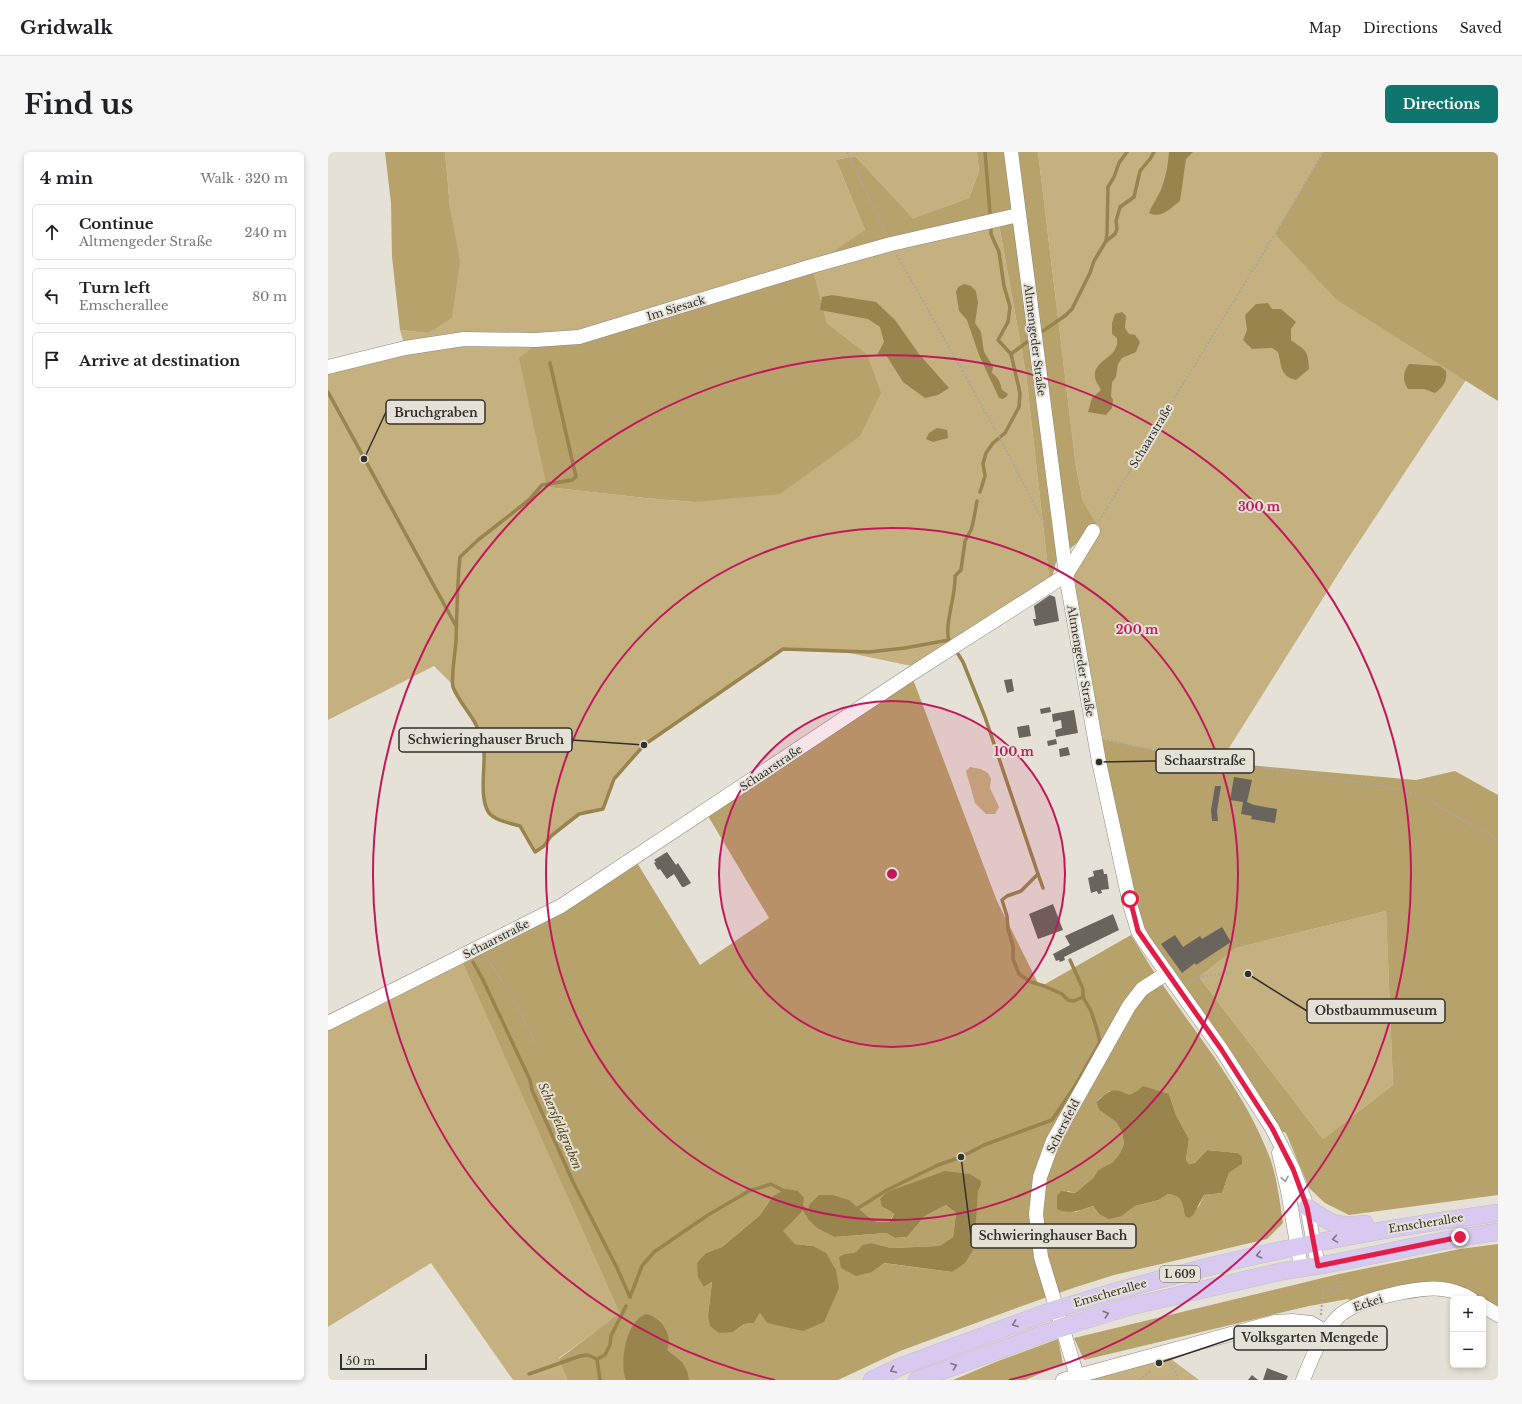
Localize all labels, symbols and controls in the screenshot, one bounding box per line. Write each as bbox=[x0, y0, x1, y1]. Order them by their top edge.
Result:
text: Gridwalk bbox=[20, 16, 113, 39]
text: Map bbox=[1309, 19, 1341, 37]
text: Directions bbox=[1363, 19, 1438, 37]
text: Saved bbox=[1460, 19, 1502, 37]
button: Directions bbox=[1385, 85, 1498, 123]
text: Find us bbox=[24, 87, 134, 122]
text: 4 min bbox=[40, 168, 93, 189]
text: Walk · 320 m bbox=[200, 170, 288, 187]
text: Continue bbox=[79, 214, 154, 233]
icon: ahead bbox=[41, 221, 63, 243]
text: 240 m bbox=[244, 224, 287, 241]
text: Altmengeder Straße bbox=[79, 233, 212, 250]
text: Turn left bbox=[79, 278, 150, 297]
street label: Altmengeder Straße bbox=[1021, 282, 1049, 397]
icon: left bbox=[41, 285, 63, 307]
text: 80 m bbox=[252, 288, 287, 305]
street label: Im Siesack bbox=[645, 292, 707, 324]
text: Emscherallee bbox=[79, 297, 168, 314]
icon: arrive bbox=[41, 349, 63, 371]
text: Arrive at destination bbox=[79, 351, 240, 370]
callout: Bruchgraben bbox=[386, 400, 485, 424]
street label: Schaarstraße bbox=[1126, 401, 1176, 471]
text: Bruchgraben bbox=[394, 405, 478, 420]
text: 300 m bbox=[1238, 499, 1281, 514]
street label: Altmengeder Straße bbox=[1064, 603, 1098, 718]
text: 200 m bbox=[1116, 622, 1159, 637]
callout: Schwieringhauser Bruch bbox=[399, 728, 572, 752]
text: Schwieringhauser Bruch bbox=[408, 732, 565, 747]
street label: Schaarstraße bbox=[737, 742, 805, 794]
text: 100 m bbox=[994, 744, 1035, 759]
callout: Schaarstraße bbox=[1156, 749, 1254, 773]
text: Schaarstraße bbox=[1164, 753, 1246, 768]
centre of rings bbox=[885, 867, 899, 881]
route start bbox=[1121, 890, 1139, 908]
street label: Schaarstraße bbox=[461, 916, 531, 962]
callout: Obstbaummuseum bbox=[1307, 999, 1445, 1023]
text: Obstbaummuseum bbox=[1315, 1003, 1438, 1018]
water label: Schersfeldgraben bbox=[535, 1080, 586, 1172]
street label: Schersfeld bbox=[1043, 1096, 1083, 1155]
one-way arrow bbox=[1281, 1176, 1289, 1182]
street label: Emscherallee bbox=[1388, 1210, 1464, 1236]
callout: Schwieringhauser Bach bbox=[971, 1224, 1136, 1248]
text: Schwieringhauser Bach bbox=[979, 1228, 1128, 1243]
route end bbox=[1451, 1228, 1469, 1246]
one-way arrow bbox=[1332, 1234, 1338, 1243]
one-way arrow bbox=[1256, 1251, 1262, 1259]
road number: L 609 bbox=[1160, 1266, 1200, 1282]
street label: Emscherallee bbox=[1072, 1276, 1148, 1310]
street label: Eckei bbox=[1351, 1292, 1385, 1314]
map controls bbox=[1450, 1296, 1486, 1368]
button: + bbox=[1450, 1296, 1486, 1332]
one-way arrow bbox=[1103, 1310, 1110, 1319]
one-way arrow bbox=[1011, 1319, 1018, 1328]
callout: Volksgarten Mengede bbox=[1234, 1326, 1387, 1350]
text: Volksgarten Mengede bbox=[1241, 1330, 1378, 1345]
button: − bbox=[1450, 1332, 1486, 1368]
scale bar bbox=[340, 1352, 427, 1371]
text: 50 m bbox=[346, 1354, 375, 1368]
one-way arrow bbox=[950, 1363, 957, 1371]
one-way arrow bbox=[890, 1365, 898, 1373]

